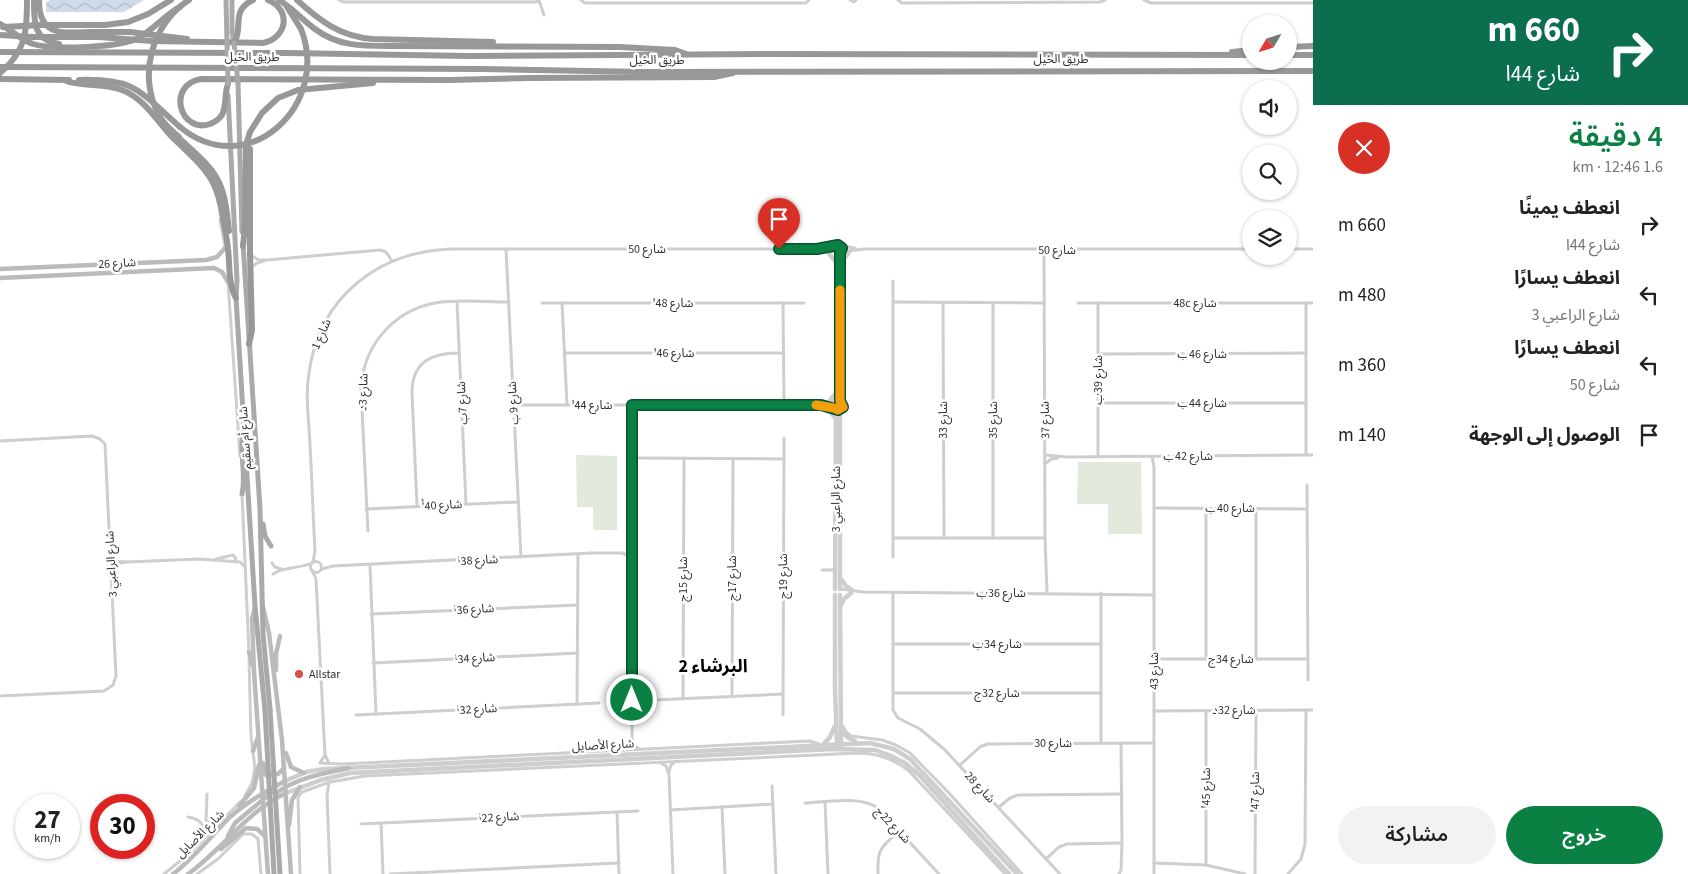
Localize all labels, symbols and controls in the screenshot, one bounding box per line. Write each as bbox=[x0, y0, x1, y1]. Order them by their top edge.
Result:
text: 660 m bbox=[1488, 5, 1580, 55]
north arrow bbox=[1242, 15, 1298, 70]
map controls bbox=[1242, 15, 1297, 265]
icon: right bbox=[1598, 20, 1663, 85]
street label: طريق الخيل bbox=[224, 49, 280, 66]
street label: طريق الخيل bbox=[1033, 51, 1089, 68]
street label: طريق الخيل bbox=[629, 52, 685, 69]
text: شارع 44ا bbox=[1506, 58, 1580, 90]
button: sound bbox=[1242, 80, 1297, 135]
text: 4 دقيقة bbox=[1569, 115, 1663, 158]
button: close bbox=[1338, 122, 1390, 174]
button: search bbox=[1242, 145, 1297, 200]
text: 1.6 km · 12:46 bbox=[1573, 156, 1663, 178]
text: انعطف يمينًا bbox=[1519, 195, 1620, 222]
pin bbox=[758, 198, 800, 249]
icon: arrive bbox=[765, 205, 793, 233]
button: layers bbox=[1242, 210, 1297, 265]
icon: right bbox=[1635, 211, 1663, 239]
text: 660 m bbox=[1338, 212, 1386, 239]
text: شارع 44ا bbox=[1566, 234, 1620, 256]
street label: شارع 50 bbox=[628, 241, 666, 258]
street label: شارع 50 bbox=[1038, 242, 1076, 259]
street label: شارع 26 bbox=[98, 254, 136, 273]
text: انعطف يسارًا bbox=[1514, 265, 1620, 292]
icon: left bbox=[1635, 281, 1663, 309]
text: 480 m bbox=[1338, 282, 1386, 309]
street label: شارع 48ا bbox=[653, 295, 693, 312]
street label: 48c شارع bbox=[1173, 295, 1217, 312]
text: شارع الراعبي 3 bbox=[1531, 304, 1620, 326]
street label: شارع 1 bbox=[307, 316, 336, 352]
text: انعطف يسارًا bbox=[1514, 335, 1620, 362]
street label: شارع 46ا bbox=[654, 345, 694, 362]
street label: شارع 46ب bbox=[1177, 346, 1227, 363]
icon: left bbox=[1635, 351, 1663, 379]
text: 360 m bbox=[1338, 352, 1386, 379]
street label: شارع 39ب bbox=[1090, 355, 1107, 405]
street label: شارع 3د bbox=[354, 373, 373, 411]
text: شارع 50 bbox=[1570, 374, 1620, 396]
street label: شارع 7ب bbox=[453, 381, 472, 425]
street label: شارع 9ب bbox=[504, 381, 523, 425]
street label: شارع 44ب bbox=[1177, 395, 1227, 412]
street label: شارع 44ا bbox=[572, 397, 612, 414]
street label: شارع 33 bbox=[935, 401, 952, 439]
street label: شارع 35 bbox=[985, 401, 1002, 439]
street label: شارع 37 bbox=[1037, 401, 1054, 439]
street label: شارع أم سقيم bbox=[235, 406, 256, 470]
icon: arrive bbox=[1635, 421, 1663, 449]
text: 140 m bbox=[1338, 422, 1386, 449]
text: الوصول إلى الوجهة bbox=[1469, 422, 1620, 449]
street label: شارع 42ب bbox=[1163, 448, 1213, 465]
street label: شارع الراعبي 3 bbox=[828, 466, 846, 532]
street label: شارع 40أ bbox=[421, 496, 463, 515]
street label: شارع 40ب bbox=[1205, 500, 1255, 517]
street label: شارع الراعبي 3 bbox=[101, 530, 123, 598]
street label: شارع 38ا bbox=[457, 551, 499, 570]
street label: شارع 19ج bbox=[775, 553, 792, 599]
street label: شارع 17ج bbox=[724, 555, 741, 601]
street label: شارع 15ج bbox=[675, 556, 692, 602]
street label: شارع 36ب bbox=[976, 585, 1026, 602]
street label: شارع 36ا bbox=[453, 600, 495, 619]
street label: شارع 34ب bbox=[972, 636, 1022, 653]
street label: شارع 34ا bbox=[454, 649, 496, 668]
street label: شارع 34ج bbox=[1208, 651, 1254, 668]
street label: شارع 43 bbox=[1146, 652, 1163, 690]
district label: البرشاء 2 bbox=[678, 654, 748, 679]
place label: Allstar bbox=[309, 666, 341, 683]
marker: Allstar bbox=[293, 668, 305, 680]
position arrow bbox=[605, 673, 657, 725]
street label: شارع 32ج bbox=[974, 685, 1020, 702]
street label: شارع 32ا bbox=[456, 700, 498, 719]
street label: شارع 32د bbox=[1212, 702, 1256, 719]
street label: شارع الأصايل bbox=[571, 735, 635, 756]
street label: شارع 30 bbox=[1034, 735, 1072, 752]
street label: شارع 28 bbox=[961, 768, 999, 807]
street label: شارع 45ا bbox=[1198, 768, 1215, 808]
street label: شارع 47ا bbox=[1247, 772, 1264, 812]
speed limit sign: 30 bbox=[90, 794, 155, 859]
text: 27 bbox=[34, 802, 61, 838]
street label: شارع 22ج bbox=[871, 803, 915, 848]
street label: شارع الأصايل bbox=[172, 806, 228, 862]
button: مشاركة bbox=[1338, 806, 1496, 864]
button: خروج bbox=[1506, 806, 1663, 864]
street label: شارع 22ا bbox=[478, 808, 520, 827]
text: km/h bbox=[34, 830, 61, 847]

